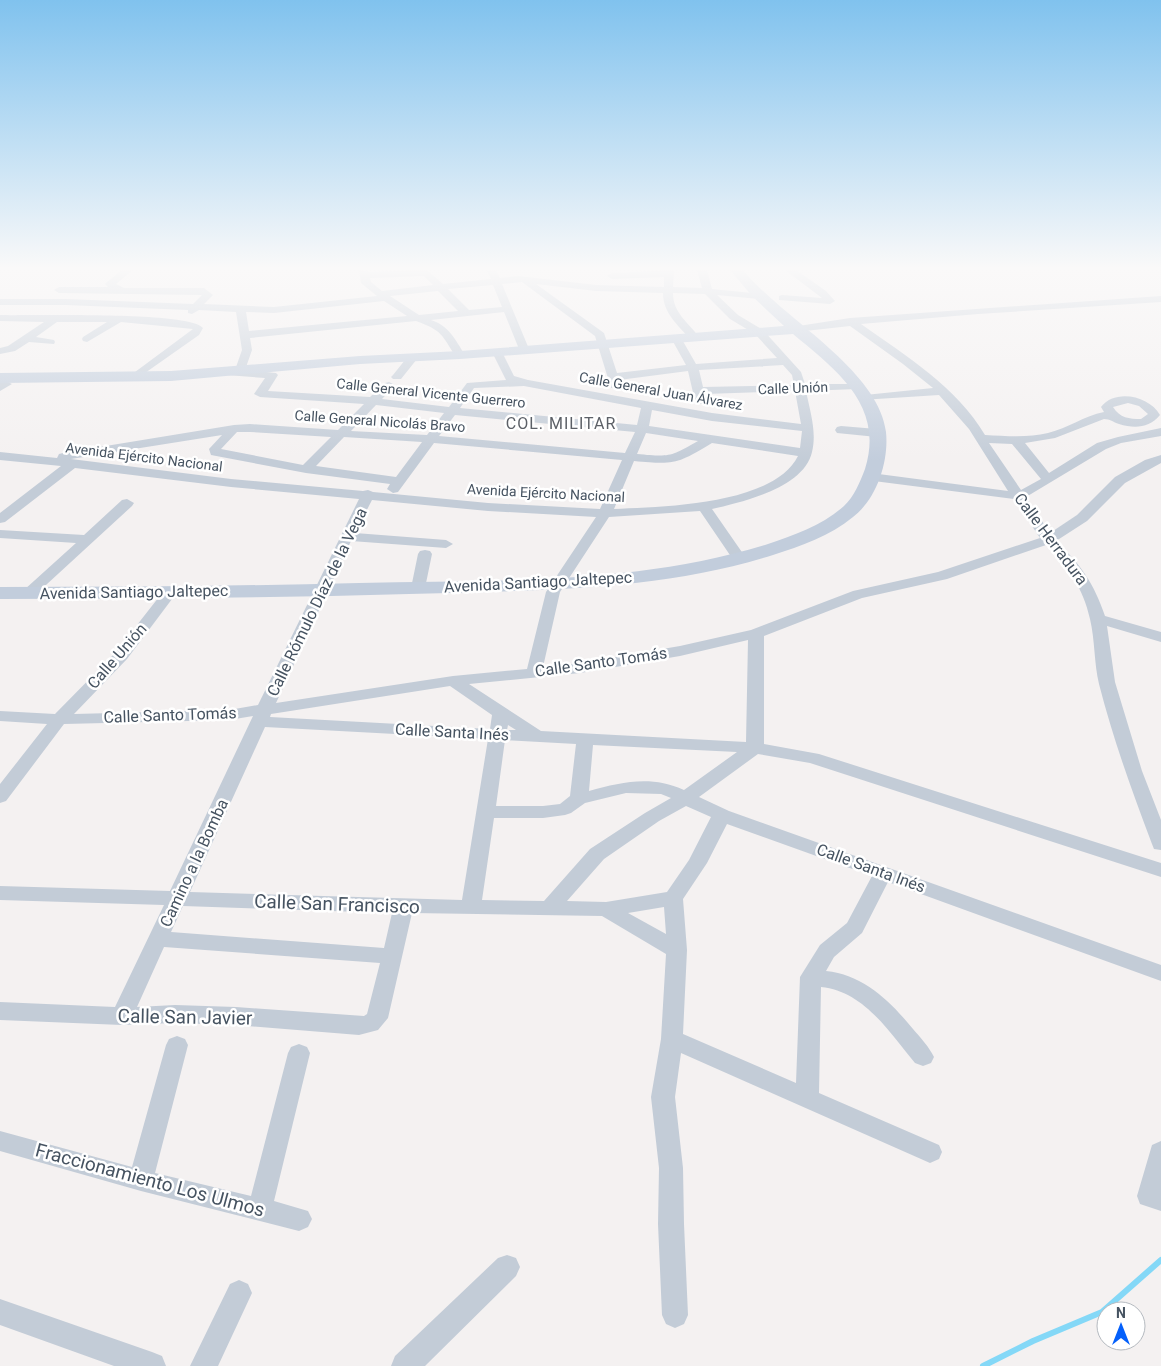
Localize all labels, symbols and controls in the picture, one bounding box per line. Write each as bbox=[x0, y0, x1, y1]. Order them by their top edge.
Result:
street label: Calle General Juan Álvarez bbox=[578, 368, 744, 413]
street label: Calle General Vicente Guerrero bbox=[336, 375, 526, 411]
street label: Calle Unión bbox=[758, 379, 828, 397]
street label: Calle General Nicolás Bravo bbox=[294, 407, 466, 435]
district label: COL. MILITAR bbox=[506, 414, 616, 433]
street label: Avenida Ejército Nacional bbox=[65, 439, 223, 475]
street label: Avenida Ejército Nacional bbox=[467, 481, 625, 505]
street label: Calle Herradura bbox=[1010, 489, 1092, 589]
street label: Calle Rómulo Díaz de la Vega bbox=[263, 505, 371, 699]
street label: Avenida Santiago Jaltepec bbox=[443, 568, 633, 596]
street label: Avenida Santiago Jaltepec bbox=[40, 581, 228, 603]
street label: Calle Unión bbox=[83, 619, 151, 693]
street label: Calle Santo Tomás bbox=[534, 643, 668, 681]
street label: Calle Santo Tomás bbox=[103, 703, 237, 727]
street label: Calle Santa Inés bbox=[394, 720, 510, 744]
street label: Camino a la Bomba bbox=[156, 796, 232, 930]
street label: Calle Santa Inés bbox=[814, 840, 928, 896]
street label: Calle San Francisco bbox=[254, 890, 420, 918]
street label: Calle San Javier bbox=[118, 1004, 253, 1030]
street label: Fraccionamiento Los Ulmos bbox=[33, 1138, 267, 1222]
north arrow bbox=[1096, 1301, 1146, 1351]
text: N bbox=[1116, 1305, 1126, 1321]

